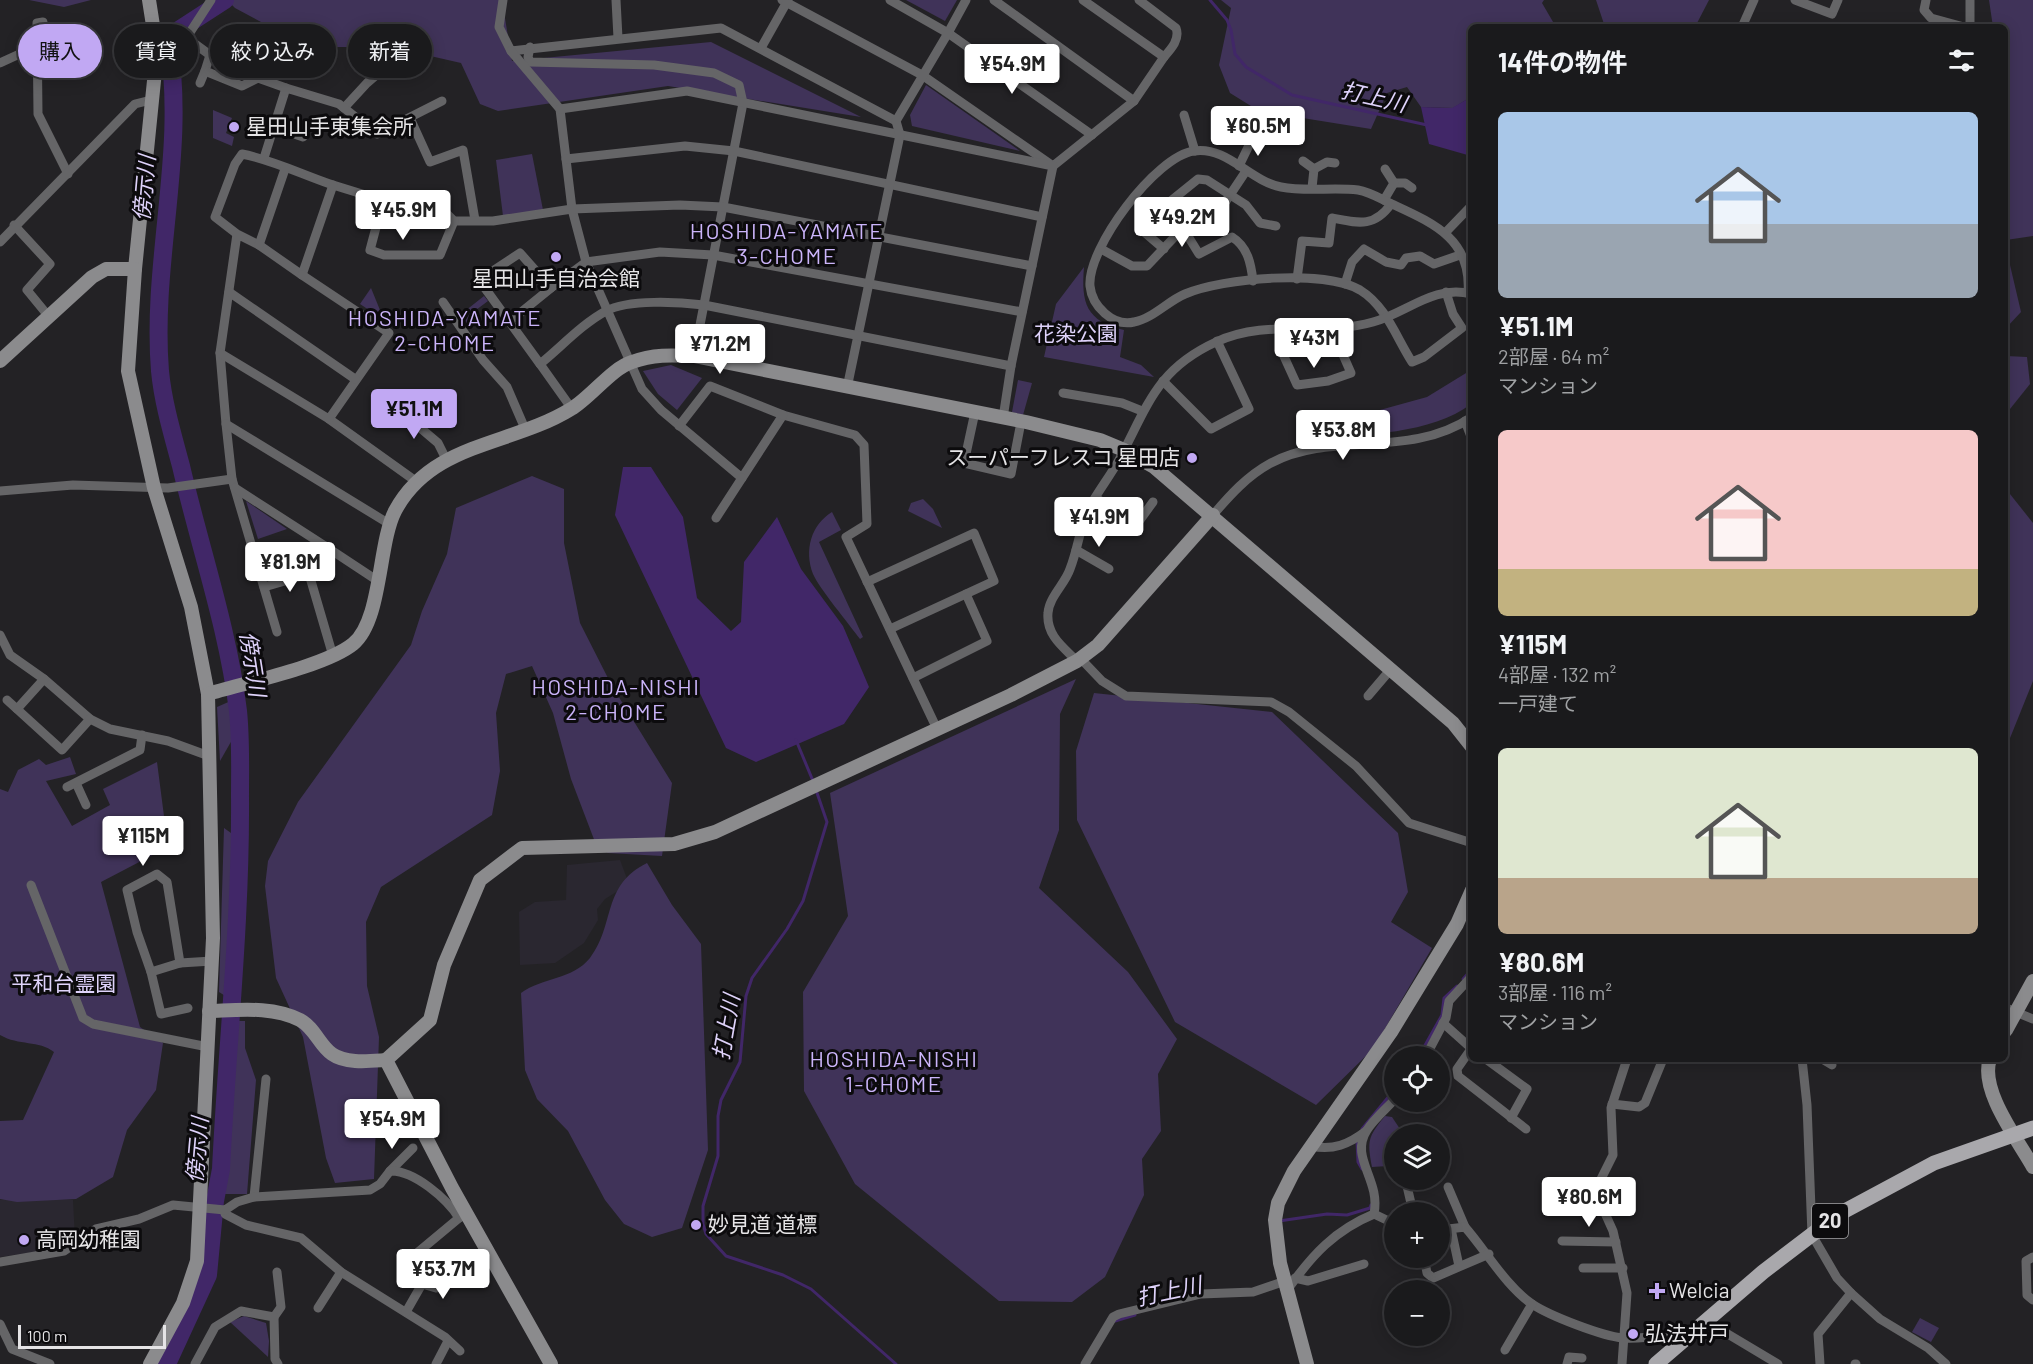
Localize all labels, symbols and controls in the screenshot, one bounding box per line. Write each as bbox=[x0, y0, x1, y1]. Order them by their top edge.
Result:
chip: 購入 bbox=[18, 24, 102, 78]
chip: 賃貸 bbox=[114, 24, 198, 78]
chip: 絞り込み bbox=[210, 24, 336, 78]
chip: 新着 bbox=[348, 24, 432, 78]
pin: ¥54.9M bbox=[963, 44, 1061, 95]
icon: filters bbox=[1945, 44, 1978, 77]
text: 14件の物件 bbox=[1498, 46, 1627, 77]
text: ¥54.9M bbox=[979, 51, 1045, 75]
water label: 打上川 bbox=[1339, 76, 1411, 117]
pin: ¥60.5M bbox=[1209, 106, 1307, 157]
place label: 星田山手東集会所 bbox=[246, 113, 414, 138]
text: ¥60.5M bbox=[1225, 113, 1291, 137]
marker: 星田山手東集会所 bbox=[227, 120, 241, 134]
icon: home bbox=[1684, 151, 1792, 259]
water label: 傍示川 bbox=[127, 152, 159, 222]
pin: ¥45.9M bbox=[354, 190, 452, 241]
text: ¥45.9M bbox=[370, 197, 436, 221]
pin: ¥49.2M bbox=[1133, 197, 1231, 248]
text: ¥49.2M bbox=[1148, 204, 1216, 228]
district label: HOSHIDA-YAMATE 3-CHOME bbox=[690, 217, 884, 268]
marker: 星田山手自治会館 bbox=[549, 250, 563, 264]
place label: 星田山手自治会館 bbox=[472, 265, 640, 290]
district label: HOSHIDA-YAMATE 2-CHOME bbox=[348, 304, 542, 355]
text: ¥51.1M bbox=[1498, 310, 1574, 341]
pin: ¥43M bbox=[1278, 318, 1350, 369]
park label: 花染公園 bbox=[1034, 320, 1118, 345]
pin: ¥71.2M bbox=[671, 324, 769, 375]
text: ¥43M bbox=[1289, 325, 1339, 349]
text: ¥71.2M bbox=[689, 331, 751, 355]
text: 2部屋 · 64 m² bbox=[1498, 344, 1609, 368]
text: マンション bbox=[1498, 373, 1598, 397]
pin: ¥51.1M bbox=[365, 389, 463, 440]
text: ¥51.1M bbox=[385, 396, 443, 420]
pin: ¥53.8M bbox=[1294, 410, 1392, 461]
text: ¥53.8M bbox=[1310, 417, 1376, 441]
place label: スーパーフレスコ 星田店 bbox=[946, 444, 1180, 469]
marker: スーパーフレスコ 星田店 bbox=[1185, 451, 1199, 465]
icon: home bbox=[1684, 469, 1792, 577]
pin: ¥41.9M bbox=[1050, 497, 1148, 548]
text: ¥41.9M bbox=[1068, 504, 1130, 528]
pin: ¥81.9M bbox=[241, 542, 339, 593]
text: ¥81.9M bbox=[259, 549, 321, 573]
text: ¥115M bbox=[1498, 628, 1567, 659]
water label: 傍示川 bbox=[236, 629, 272, 700]
text: 4部屋 · 132 m² bbox=[1498, 662, 1616, 686]
district label: HOSHIDA-NISHI 2-CHOME bbox=[532, 673, 700, 724]
text: 一戸建て bbox=[1498, 691, 1578, 715]
icon: home bbox=[1684, 787, 1792, 895]
pin: ¥115M bbox=[101, 816, 185, 867]
text: ¥115M bbox=[116, 823, 170, 847]
text: ¥80.6M bbox=[1498, 946, 1584, 977]
park label: 平和台霊園 bbox=[12, 970, 117, 995]
text: 3部屋 · 116 m² bbox=[1498, 980, 1612, 1004]
water label: 打上川 bbox=[706, 990, 744, 1062]
text: マンション bbox=[1498, 1009, 1598, 1033]
district label: HOSHIDA-NISHI 1-CHOME bbox=[810, 1045, 978, 1096]
map controls bbox=[1384, 1046, 1450, 1346]
button: locate bbox=[1384, 1046, 1450, 1112]
pin: ¥54.9M bbox=[343, 1099, 441, 1150]
text: ¥54.9M bbox=[359, 1106, 425, 1130]
water label: 傍示川 bbox=[180, 1114, 212, 1184]
button: layers bbox=[1384, 1124, 1450, 1190]
pin: ¥80.6M bbox=[1540, 1177, 1638, 1228]
text: ¥80.6M bbox=[1556, 1184, 1622, 1208]
button: + bbox=[1384, 1202, 1450, 1268]
road number: 20 bbox=[1812, 1204, 1848, 1238]
place label: 妙見道 道標 bbox=[708, 1211, 817, 1236]
marker: 妙見道 道標 bbox=[689, 1218, 703, 1232]
place label: 高岡幼稚園 bbox=[36, 1226, 141, 1251]
marker: 高岡幼稚園 bbox=[17, 1233, 31, 1247]
pin: ¥53.7M bbox=[394, 1249, 492, 1300]
text: ¥53.7M bbox=[411, 1256, 475, 1280]
water label: 打上川 bbox=[1134, 1270, 1206, 1310]
place label: Welcia bbox=[1669, 1277, 1729, 1302]
button: − bbox=[1384, 1280, 1450, 1346]
marker: Welcia bbox=[1650, 1284, 1664, 1298]
place label: 弘法井戸 bbox=[1645, 1320, 1729, 1345]
scale bar bbox=[18, 1322, 166, 1350]
text: 100 m bbox=[27, 1326, 67, 1345]
marker: 弘法井戸 bbox=[1626, 1327, 1640, 1341]

